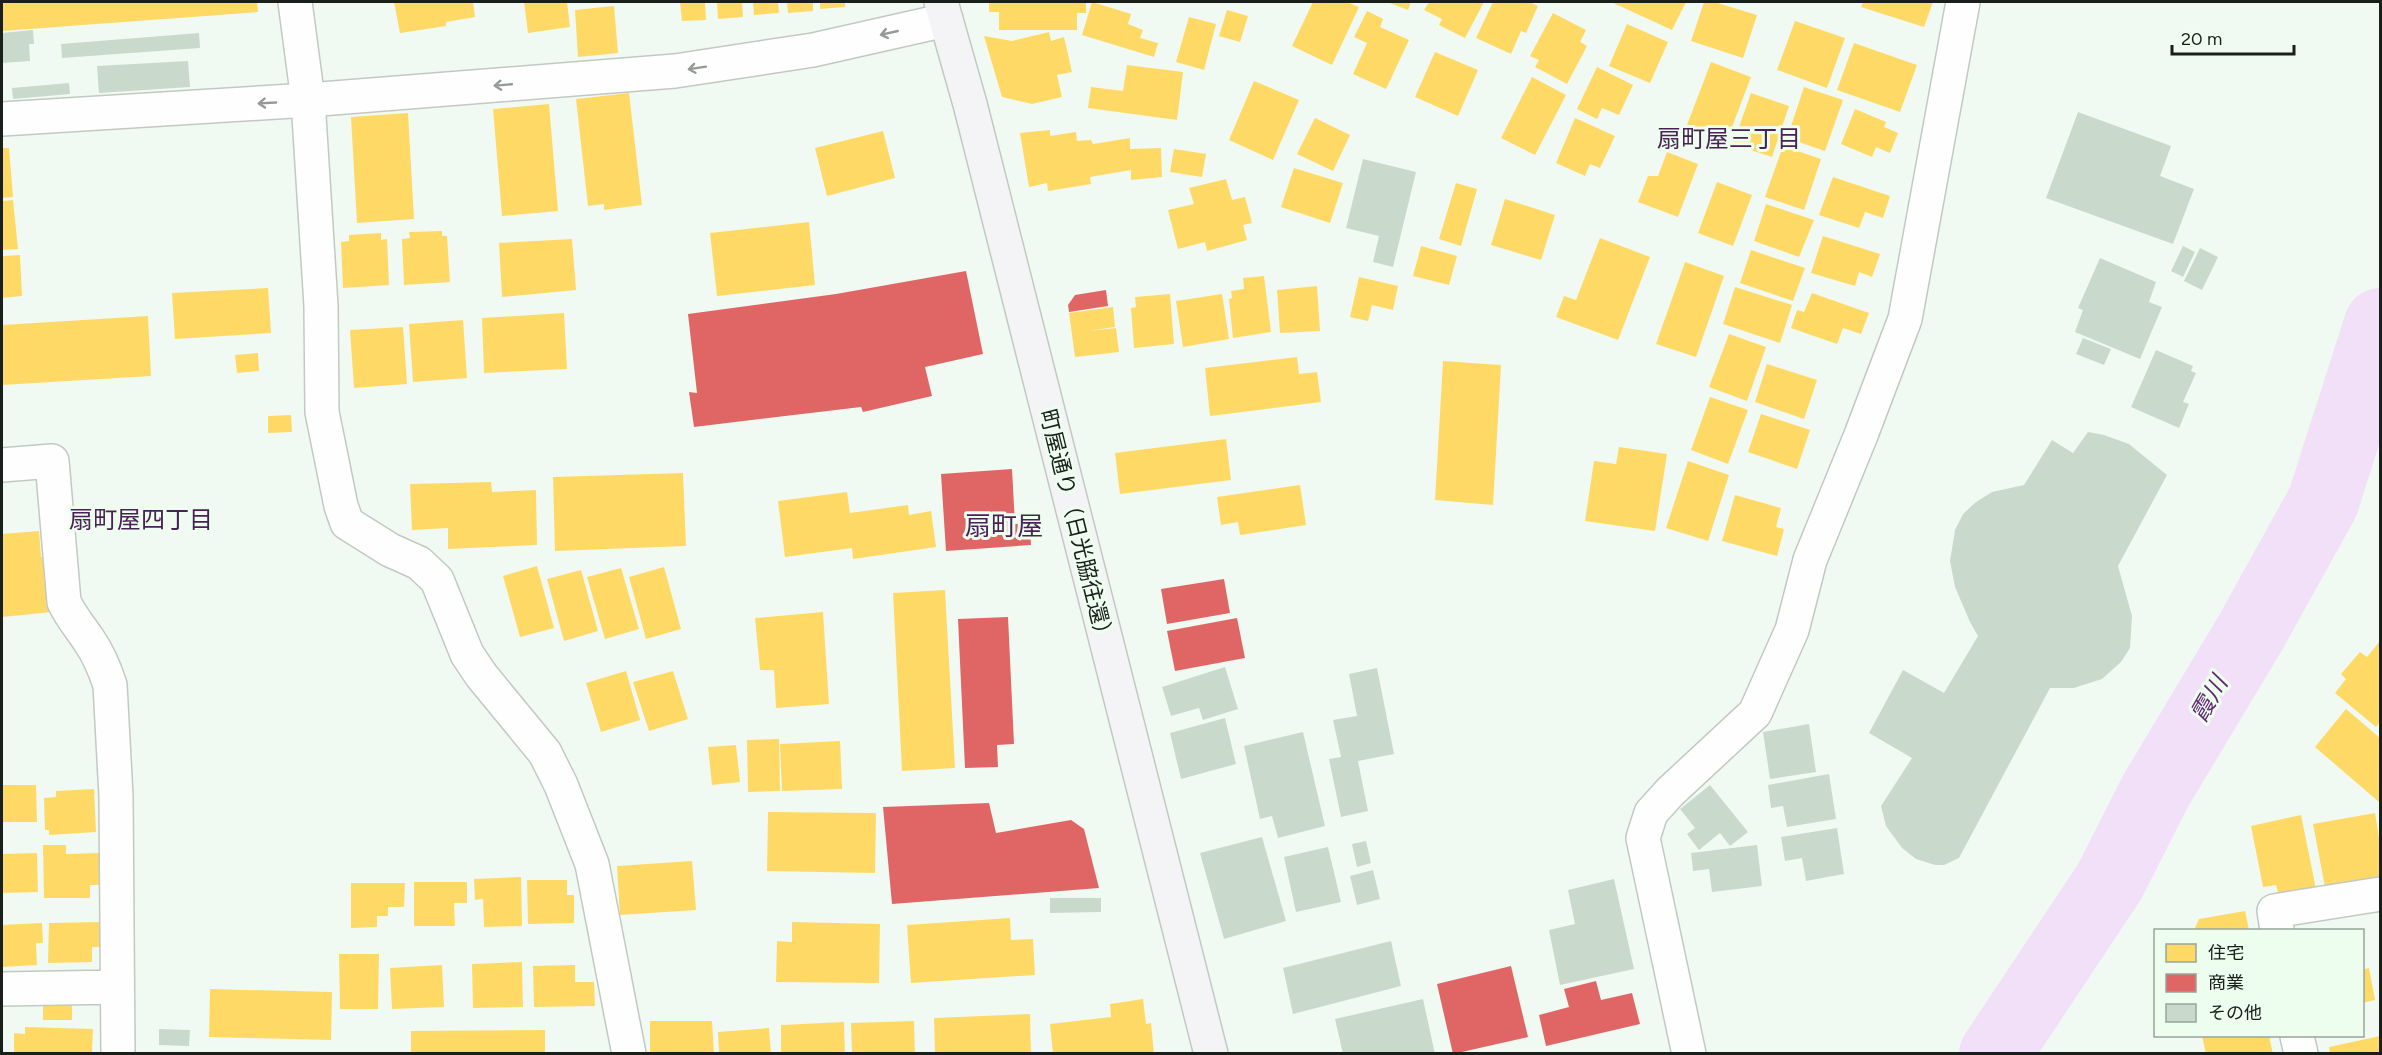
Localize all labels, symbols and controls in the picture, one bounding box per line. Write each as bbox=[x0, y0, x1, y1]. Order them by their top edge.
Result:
scale bar bbox=[2172, 18, 2294, 56]
one-way arrow bbox=[880, 27, 899, 39]
text: 20 m bbox=[2181, 28, 2222, 50]
one-way arrow bbox=[688, 62, 708, 73]
one-way arrow bbox=[494, 80, 513, 91]
one-way arrow bbox=[257, 97, 277, 108]
district label: 扇町屋三丁目 bbox=[1657, 124, 1801, 153]
street label: 町屋通り（日光脇往還） bbox=[1034, 406, 1119, 648]
district label: 扇町屋四丁目 bbox=[69, 505, 213, 534]
district label: 扇町屋 bbox=[965, 510, 1043, 542]
water label: 霞川 bbox=[2184, 668, 2235, 727]
legend bbox=[2154, 929, 2364, 1037]
text: 住宅 bbox=[2208, 942, 2244, 964]
text: 商業 bbox=[2208, 972, 2244, 994]
text: その他 bbox=[2208, 1002, 2262, 1024]

